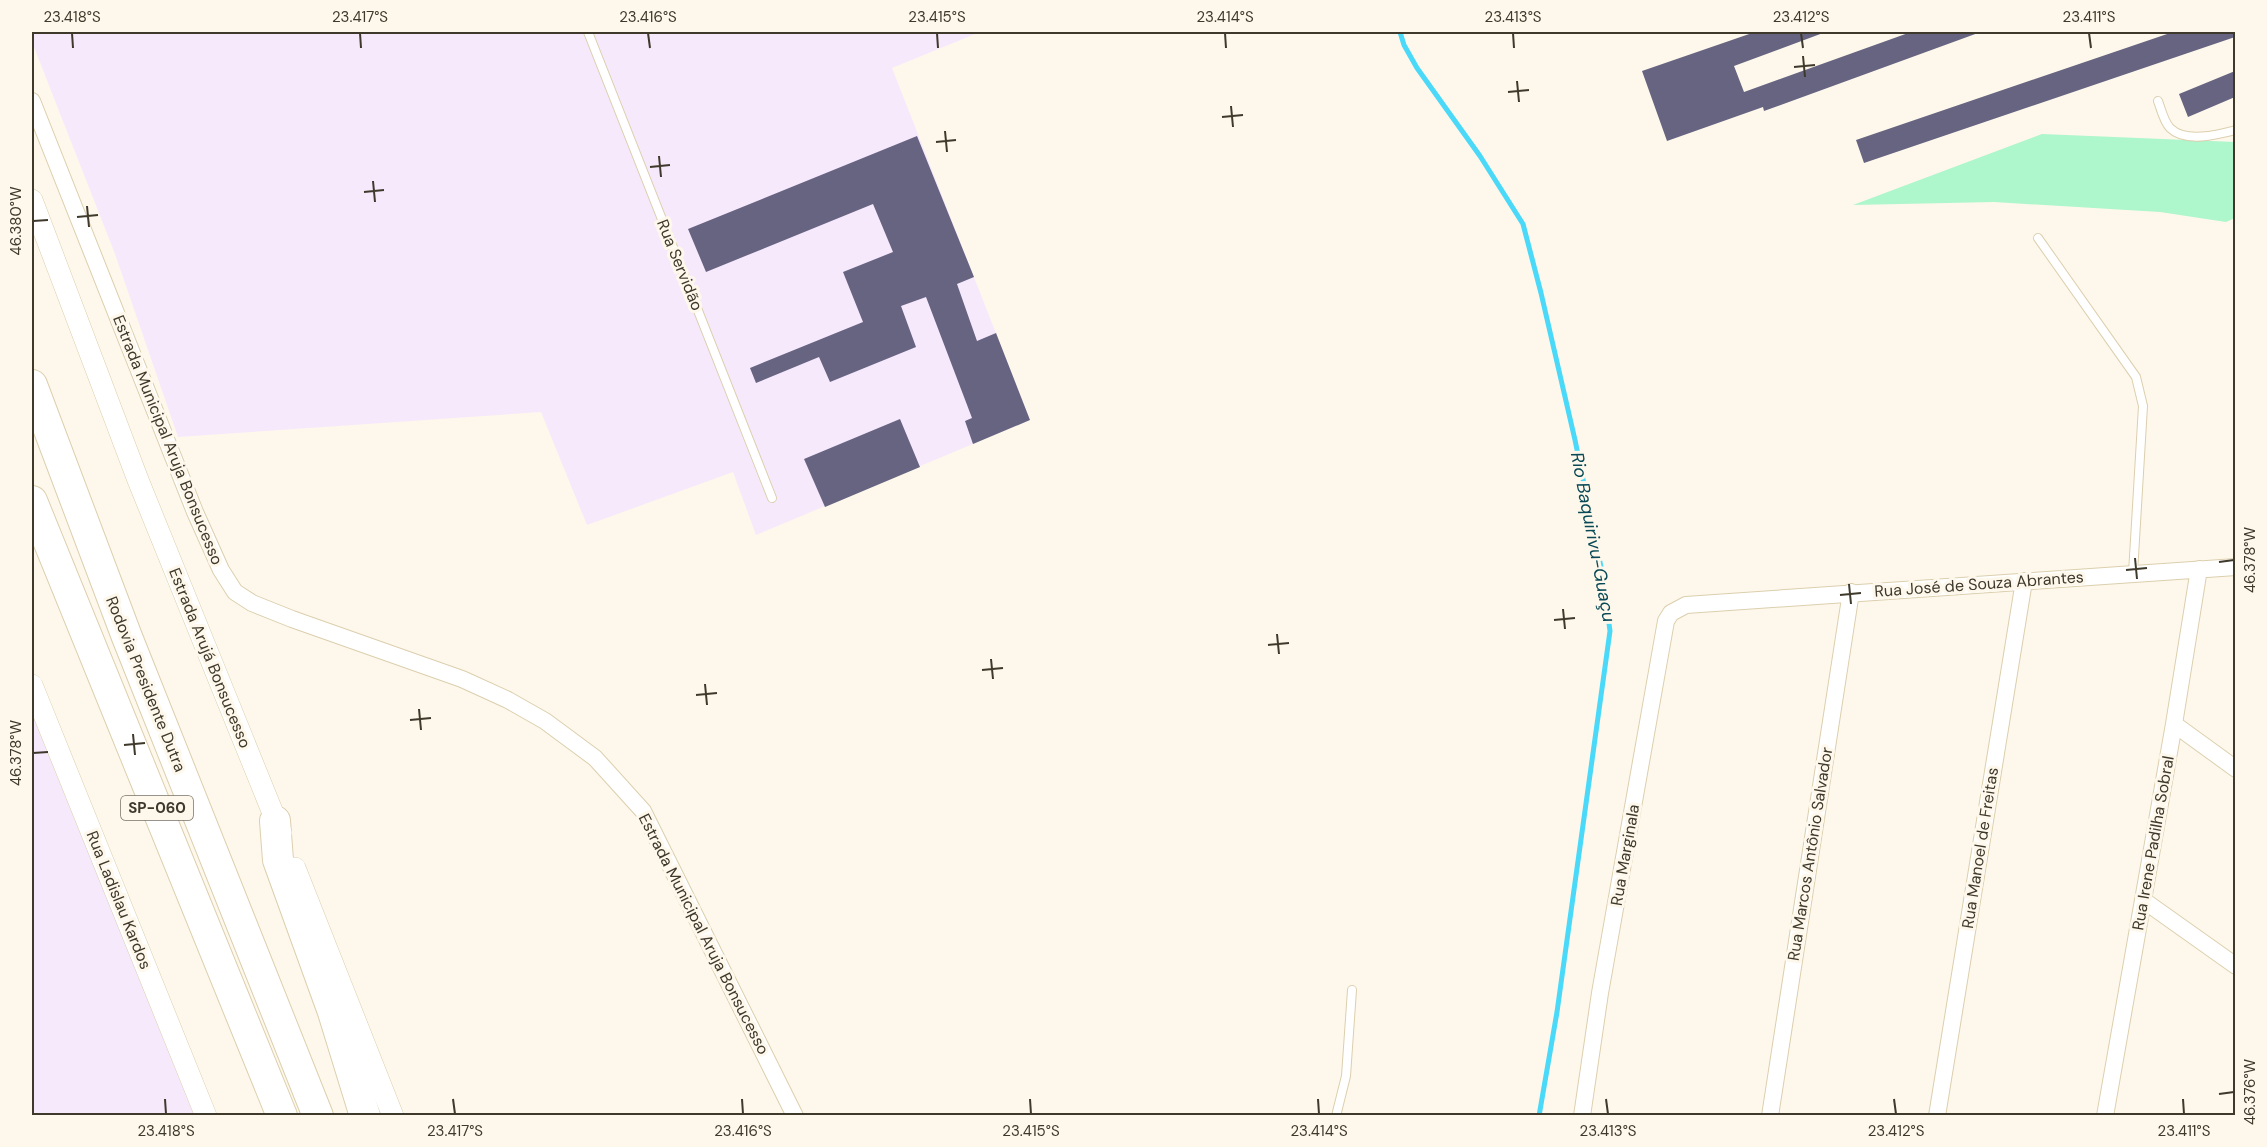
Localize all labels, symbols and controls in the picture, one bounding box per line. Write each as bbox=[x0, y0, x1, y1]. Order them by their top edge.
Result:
text: 23.418°S bbox=[43, 7, 101, 27]
text: 23.417°S bbox=[332, 7, 388, 27]
text: 23.416°S bbox=[619, 7, 677, 27]
text: 23.415°S bbox=[908, 7, 966, 27]
text: 23.414°S bbox=[1196, 7, 1254, 27]
text: 23.413°S bbox=[1485, 7, 1542, 27]
text: 23.412°S bbox=[1773, 7, 1830, 27]
text: 23.411°S bbox=[2063, 7, 2116, 27]
text: 46.380°W bbox=[6, 186, 26, 255]
street label: Rua Servidão bbox=[652, 216, 708, 314]
street label: Estrada Municipal Aruja Bonsucesso bbox=[108, 312, 228, 568]
water label: Rio Baquirivu-Guaçu bbox=[1565, 450, 1621, 624]
text: 46.378°W bbox=[2240, 526, 2260, 593]
street label: Estrada Arujá Bonsucesso bbox=[164, 565, 256, 751]
street label: Rua José de Souza Abrantes bbox=[1874, 566, 2084, 602]
street label: Rodovia Presidente Dutra bbox=[101, 593, 191, 775]
text: 46.378°W bbox=[6, 719, 26, 786]
street label: Rua Marcos Antônio Salvador bbox=[1783, 746, 1837, 962]
street label: Rua Irene Padilha Sobral bbox=[2127, 754, 2179, 932]
street label: Rua Manoel de Freitas bbox=[1957, 766, 2003, 930]
road number: SP-060 bbox=[121, 796, 193, 820]
street label: Rua Marginala bbox=[1606, 803, 1644, 907]
street label: Estrada Municipal Aruja Bonsucesso bbox=[634, 810, 774, 1058]
street label: Rua Ladislau Kardos bbox=[82, 828, 156, 972]
text: 46.376°W bbox=[2240, 1058, 2260, 1125]
text: 23.418°S bbox=[137, 1121, 195, 1141]
text: 23.417°S bbox=[427, 1121, 483, 1141]
text: 23.416°S bbox=[714, 1121, 772, 1141]
text: 23.415°S bbox=[1002, 1121, 1060, 1141]
text: 23.414°S bbox=[1290, 1121, 1348, 1141]
text: 23.413°S bbox=[1580, 1121, 1637, 1141]
text: 23.412°S bbox=[1868, 1121, 1925, 1141]
text: 23.411°S bbox=[2158, 1121, 2211, 1141]

